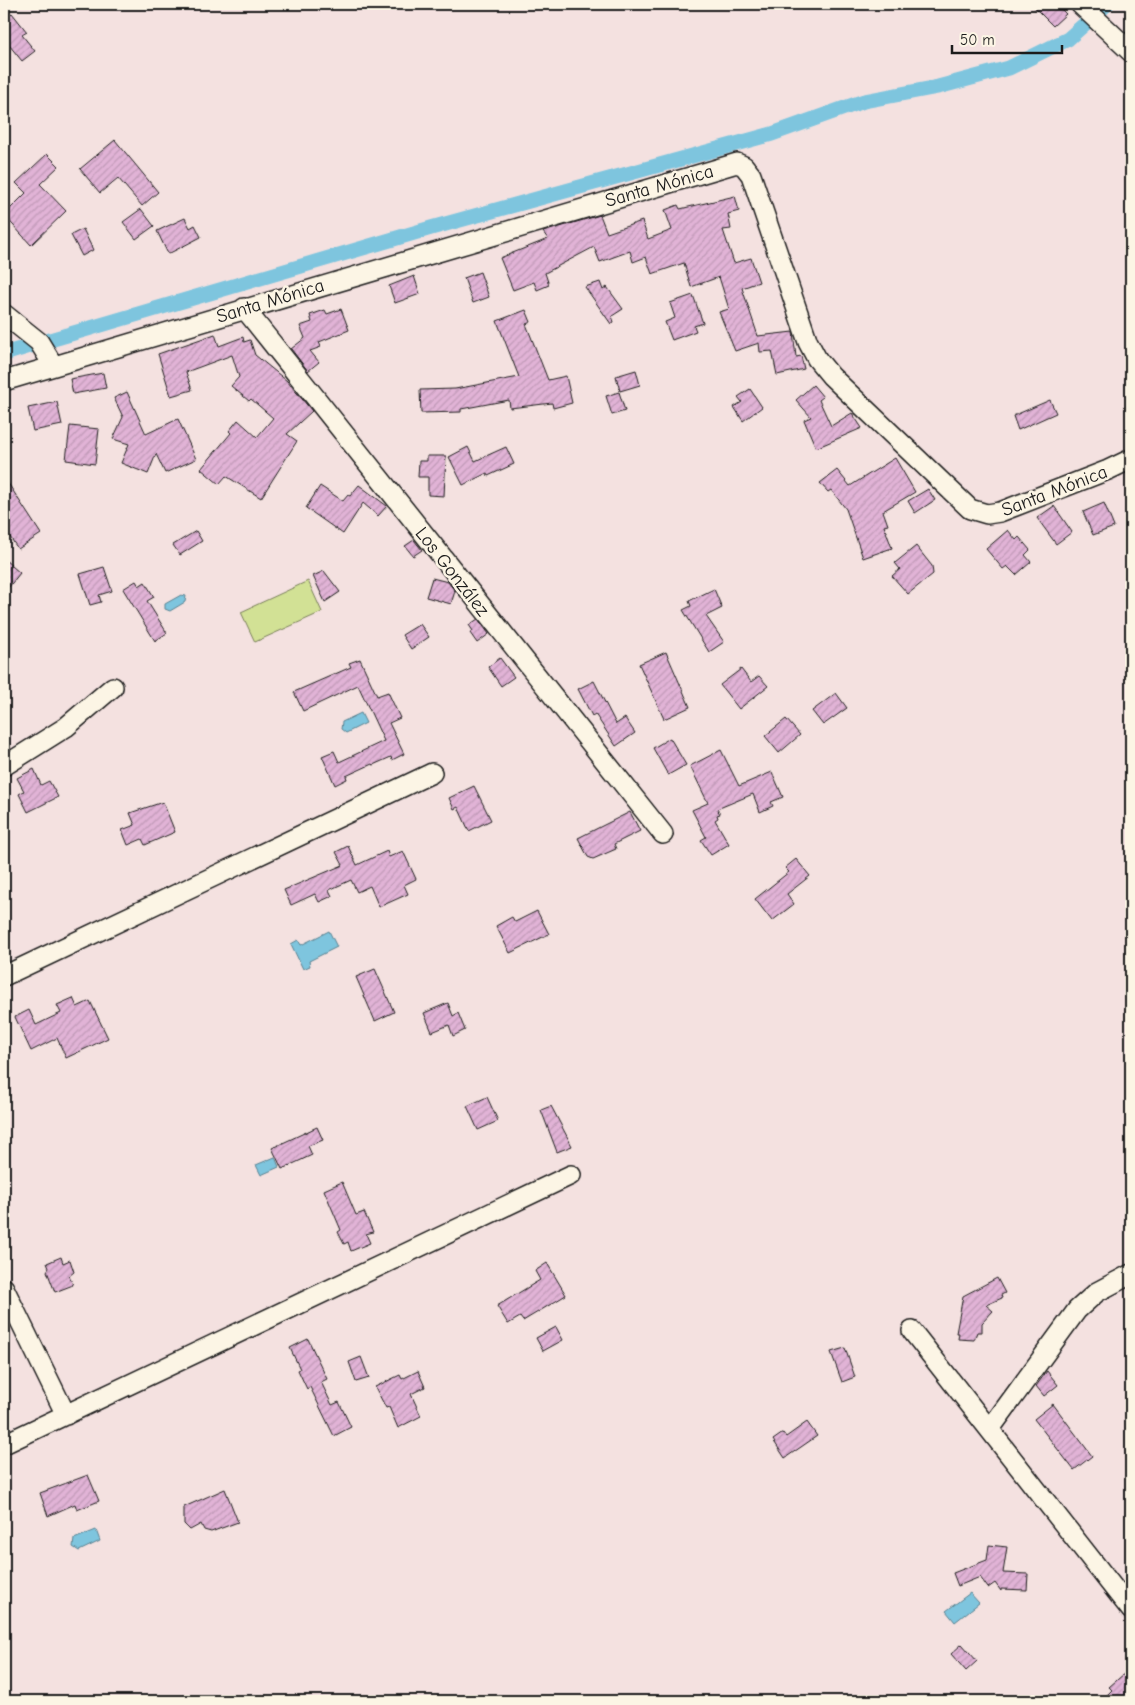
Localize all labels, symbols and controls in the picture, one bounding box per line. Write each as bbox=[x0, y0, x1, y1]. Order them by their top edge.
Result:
scale bar bbox=[952, 22, 1062, 54]
text: 50 m bbox=[960, 31, 995, 49]
street label: Santa Mónica bbox=[603, 160, 716, 212]
street label: Santa Mónica bbox=[214, 274, 327, 328]
street label: Santa Mónica bbox=[998, 461, 1110, 521]
street label: Los González bbox=[411, 523, 494, 621]

